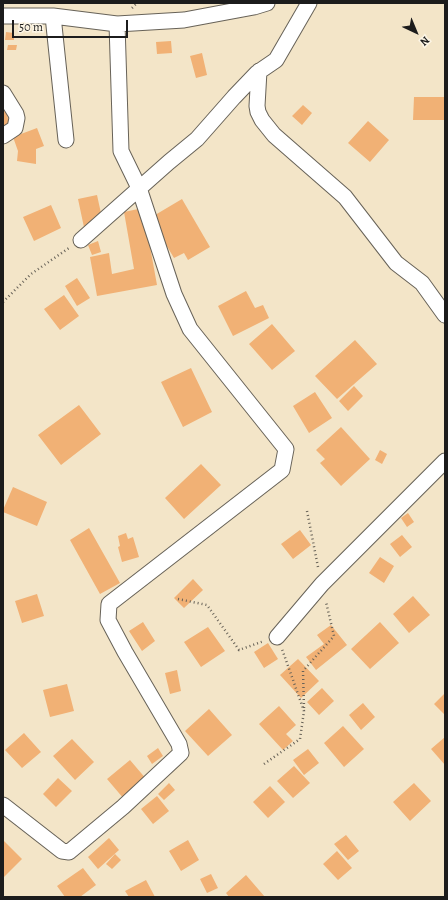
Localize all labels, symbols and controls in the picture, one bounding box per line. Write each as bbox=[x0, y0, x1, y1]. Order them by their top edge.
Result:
scale bar bbox=[14, 12, 130, 38]
north arrow bbox=[396, 12, 436, 52]
text: 50 m bbox=[19, 19, 43, 35]
text: N bbox=[417, 33, 433, 49]

